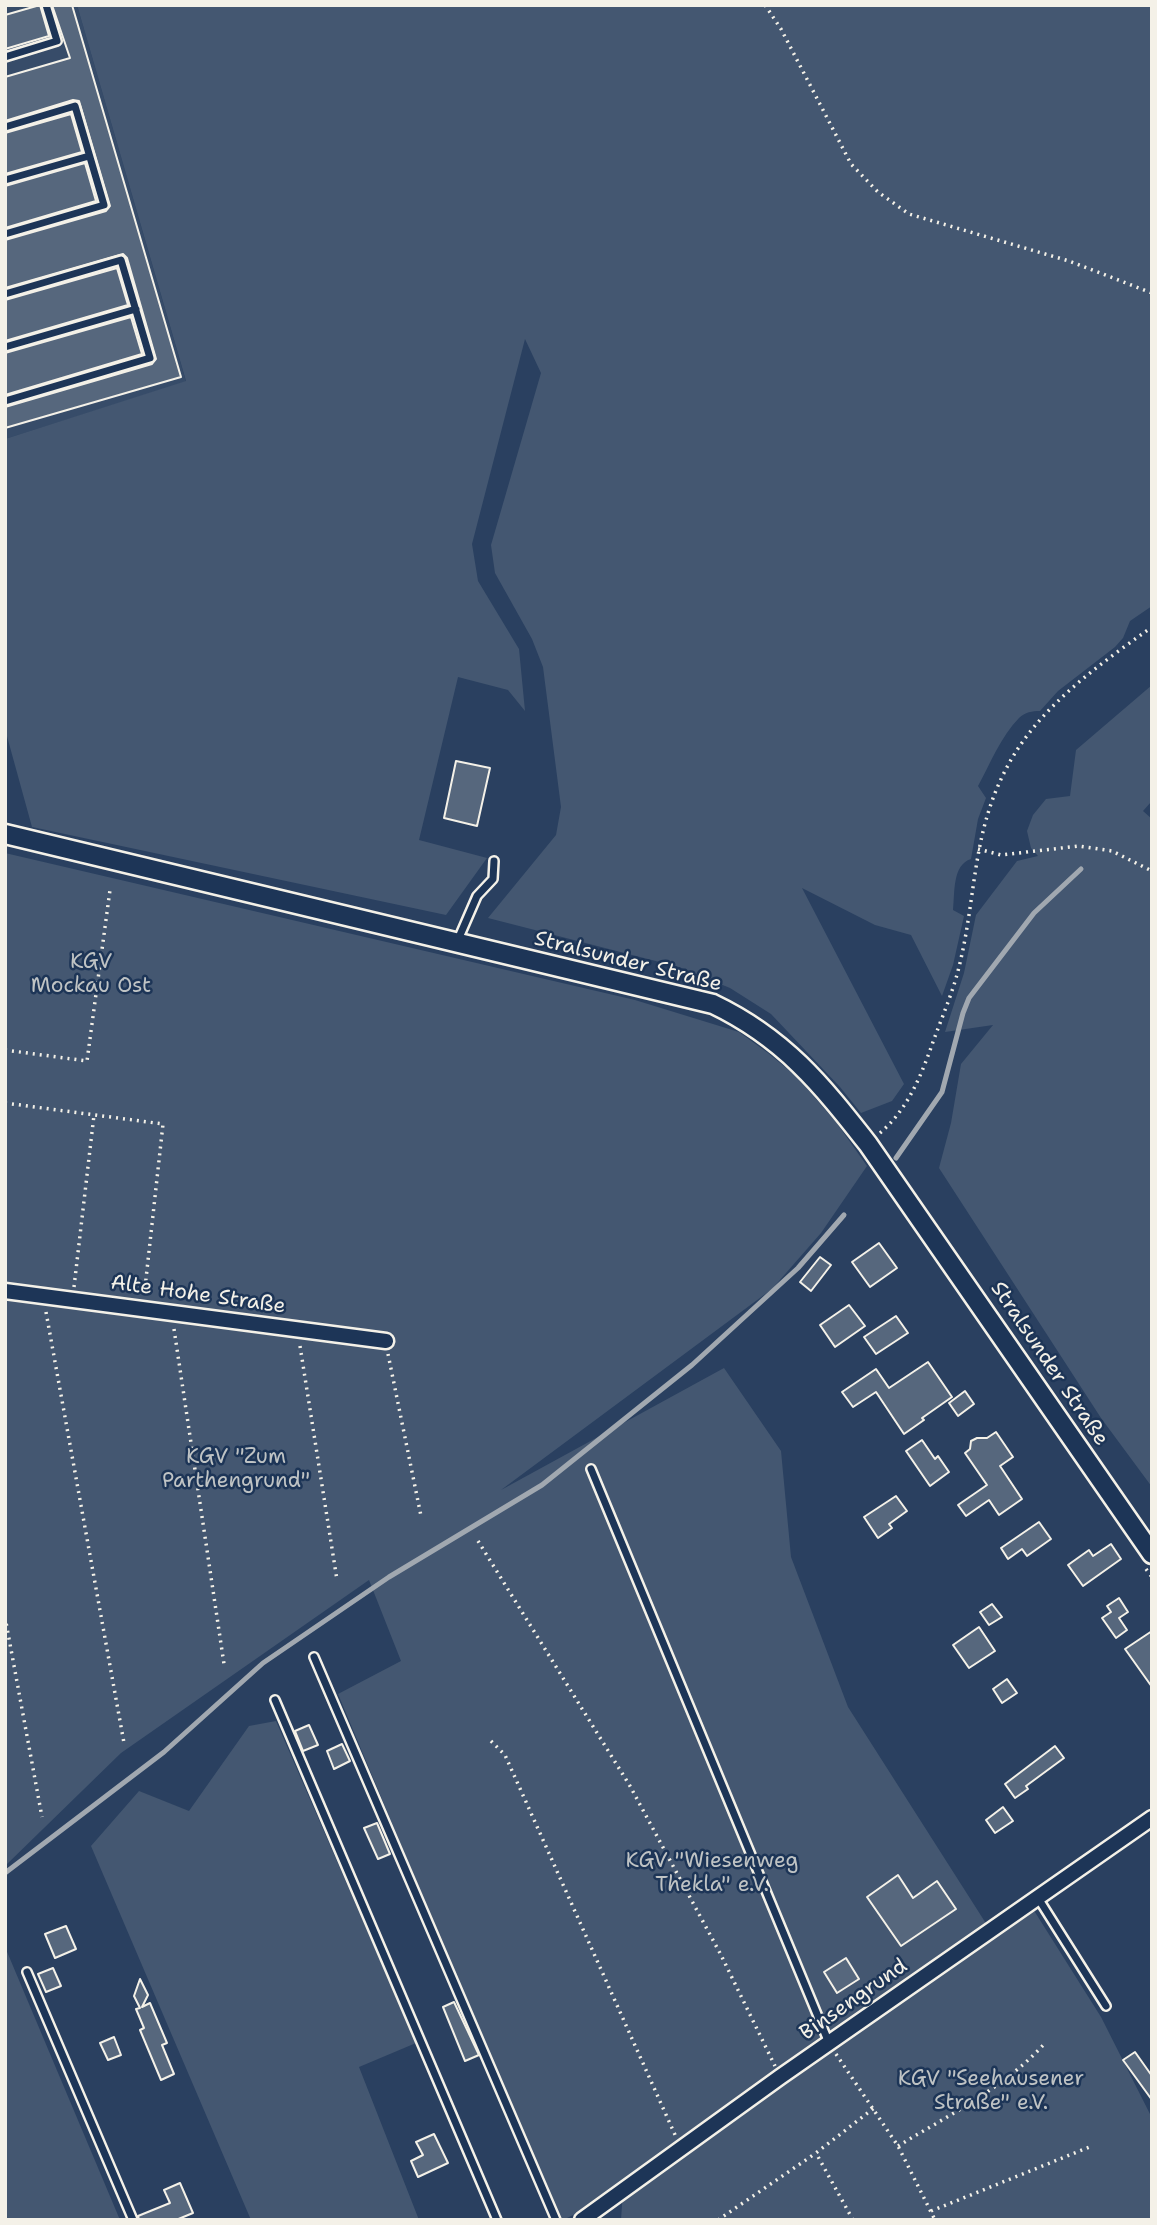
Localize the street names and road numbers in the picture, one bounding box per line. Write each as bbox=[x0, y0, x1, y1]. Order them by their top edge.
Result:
street label: Stralsunder Straße bbox=[532, 926, 724, 998]
street label: Alte Hohe Straße bbox=[109, 1270, 287, 1320]
street label: Stralsunder Straße bbox=[985, 1277, 1113, 1451]
street label: Binsengrund bbox=[795, 1954, 913, 2046]

